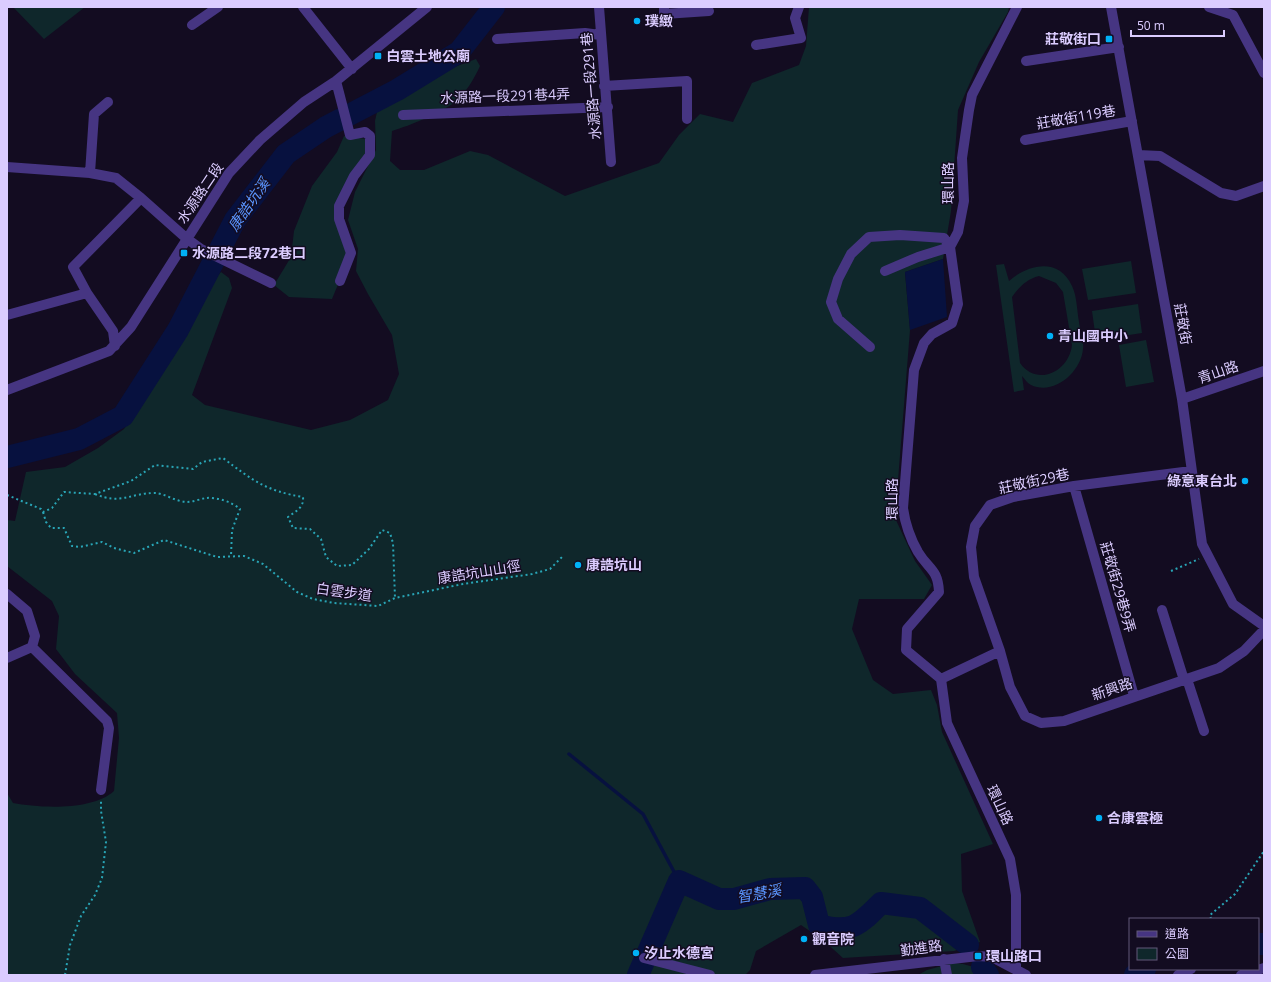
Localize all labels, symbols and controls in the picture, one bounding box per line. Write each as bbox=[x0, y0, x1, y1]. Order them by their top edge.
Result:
place label: 璞緻 bbox=[645, 11, 673, 30]
scale bar bbox=[1131, 12, 1224, 38]
marker: 璞緻 bbox=[632, 16, 642, 26]
text: 50 m bbox=[1137, 17, 1165, 34]
place label: 莊敬街口 bbox=[1045, 29, 1101, 48]
street label: 水源路一段291巷 bbox=[576, 31, 605, 141]
marker: 莊敬街口 bbox=[1104, 34, 1114, 44]
place label: 白雲土地公廟 bbox=[386, 46, 470, 65]
marker: 白雲土地公廟 bbox=[373, 51, 383, 61]
street label: 水源路一段291巷4弄 bbox=[440, 84, 570, 107]
street label: 莊敬街119巷 bbox=[1035, 100, 1117, 133]
street label: 水源路二段 bbox=[172, 158, 227, 227]
street label: 環山路 bbox=[938, 162, 957, 204]
water label: 康誥坑溪 bbox=[223, 172, 275, 235]
place label: 水源路二段72巷口 bbox=[192, 243, 306, 262]
marker: 水源路二段72巷口 bbox=[179, 248, 189, 258]
street label: 莊敬街 bbox=[1170, 302, 1196, 346]
place label: 青山國中小 bbox=[1058, 326, 1128, 345]
marker: 青山國中小 bbox=[1045, 331, 1055, 341]
street label: 青山路 bbox=[1195, 356, 1241, 387]
street label: 莊敬街29巷 bbox=[997, 464, 1071, 497]
place label: 綠意東台北 bbox=[1167, 471, 1237, 490]
marker: 綠意東台北 bbox=[1240, 476, 1250, 486]
street label: 環山路 bbox=[882, 478, 901, 520]
street label: 莊敬街29巷9弄 bbox=[1096, 539, 1141, 635]
place label: 康誥坑山 bbox=[586, 555, 642, 574]
street label: 康誥坑山山徑 bbox=[436, 556, 522, 587]
marker: 康誥坑山 bbox=[573, 560, 583, 570]
street label: 白雲步道 bbox=[315, 578, 373, 605]
street label: 新興路 bbox=[1089, 673, 1135, 704]
street label: 環山路 bbox=[983, 782, 1018, 828]
place label: 合康雲極 bbox=[1107, 808, 1163, 827]
marker: 合康雲極 bbox=[1094, 813, 1104, 823]
water label: 智慧溪 bbox=[735, 879, 785, 907]
legend bbox=[1129, 918, 1259, 970]
text: 道路 bbox=[1165, 925, 1189, 942]
place label: 觀音院 bbox=[812, 929, 854, 948]
marker: 觀音院 bbox=[799, 934, 809, 944]
street label: 勤進路 bbox=[899, 935, 943, 960]
place label: 汐止水德宮 bbox=[644, 943, 714, 962]
text: 公園 bbox=[1165, 945, 1189, 962]
place label: 環山路口 bbox=[986, 946, 1042, 965]
marker: 汐止水德宮 bbox=[631, 948, 641, 958]
marker: 環山路口 bbox=[973, 951, 983, 961]

